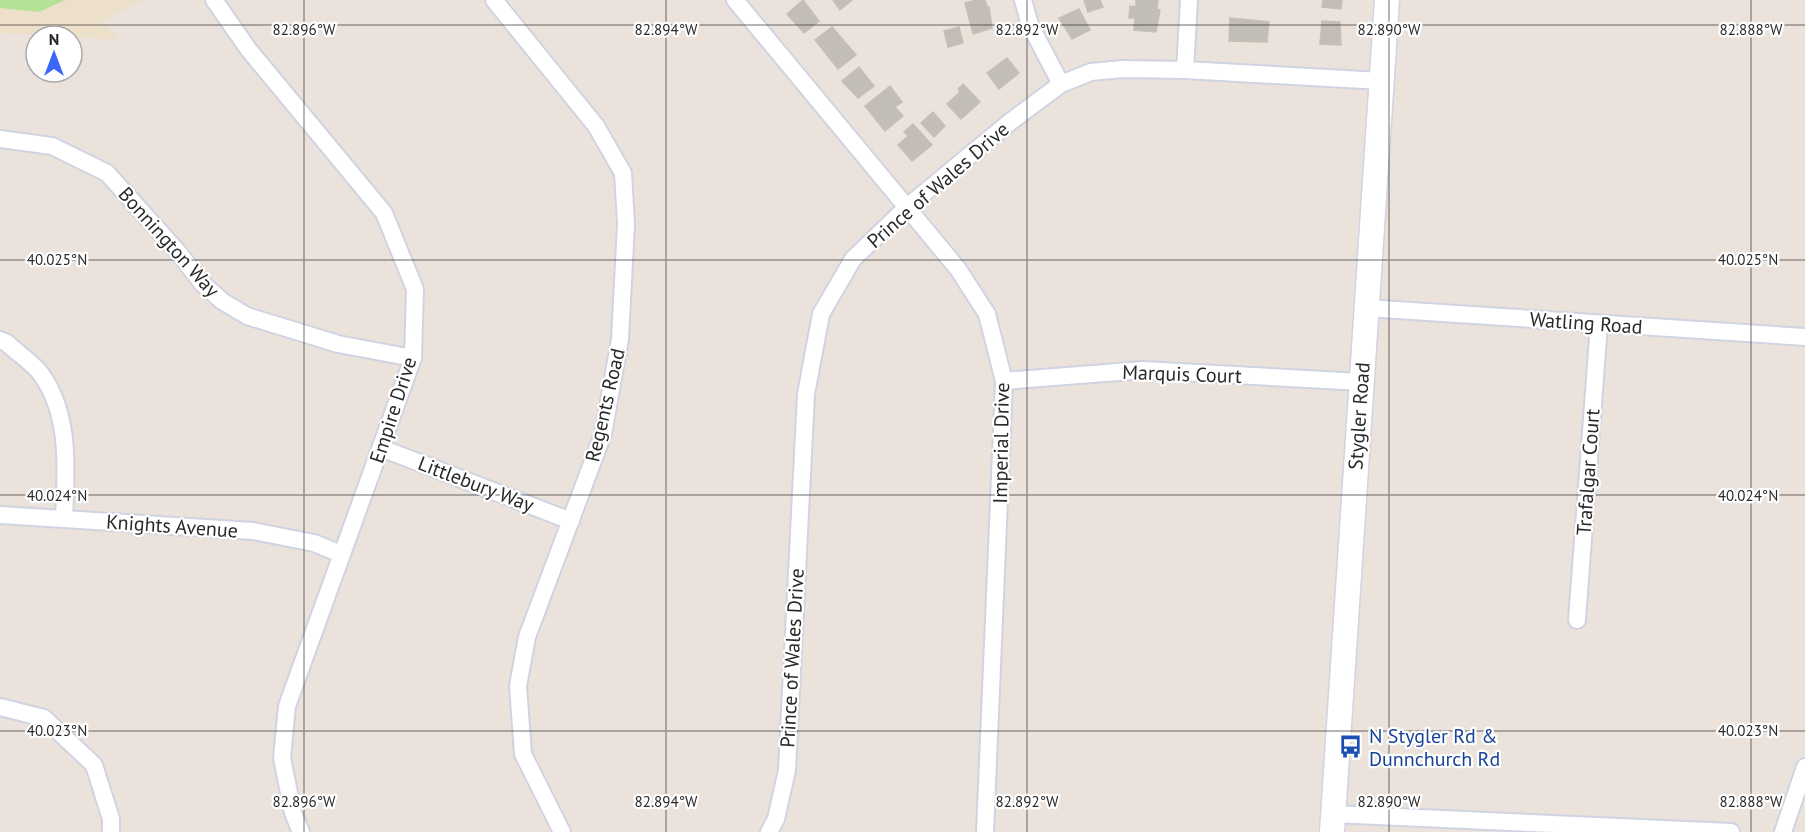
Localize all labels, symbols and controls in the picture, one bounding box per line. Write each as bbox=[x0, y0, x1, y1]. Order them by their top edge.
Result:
text: 82.896°W bbox=[273, 20, 336, 39]
text: 82.894°W bbox=[635, 20, 698, 39]
text: 82.892°W bbox=[996, 20, 1059, 39]
text: 82.890°W bbox=[1358, 20, 1421, 39]
text: 82.888°W bbox=[1720, 20, 1783, 39]
north arrow bbox=[24, 24, 84, 84]
text: N bbox=[49, 29, 59, 49]
street label: Prince of Wales Drive bbox=[862, 116, 1014, 254]
street label: Bonnington Way bbox=[113, 181, 226, 303]
text: 40.025°N bbox=[27, 250, 87, 269]
text: 40.025°N bbox=[1718, 250, 1778, 269]
street label: Watling Road bbox=[1529, 306, 1643, 340]
street label: Regents Road bbox=[579, 346, 631, 464]
street label: Empire Drive bbox=[364, 354, 422, 466]
street label: Marquis Court bbox=[1122, 359, 1242, 389]
street label: Stygler Road bbox=[1342, 361, 1376, 471]
street label: Imperial Drive bbox=[987, 382, 1015, 504]
street label: Trafalgar Court bbox=[1571, 407, 1605, 536]
street label: Littlebury Way bbox=[414, 450, 538, 518]
text: 40.024°N bbox=[27, 486, 87, 505]
text: 40.024°N bbox=[1718, 486, 1778, 505]
street label: Knights Avenue bbox=[105, 508, 239, 544]
street label: Prince of Wales Drive bbox=[774, 568, 810, 748]
text: 40.023°N bbox=[27, 721, 87, 740]
text: 40.023°N bbox=[1718, 721, 1778, 740]
place label: N Stygler Rd & Dunnchurch Rd bbox=[1369, 723, 1500, 772]
bus stop icon: N Stygler Rd & Dunnchurch Rd bbox=[1338, 734, 1364, 760]
text: 82.896°W bbox=[273, 792, 336, 811]
text: 82.894°W bbox=[635, 792, 698, 811]
text: 82.892°W bbox=[996, 792, 1059, 811]
text: 82.890°W bbox=[1358, 792, 1421, 811]
text: 82.888°W bbox=[1720, 792, 1783, 811]

